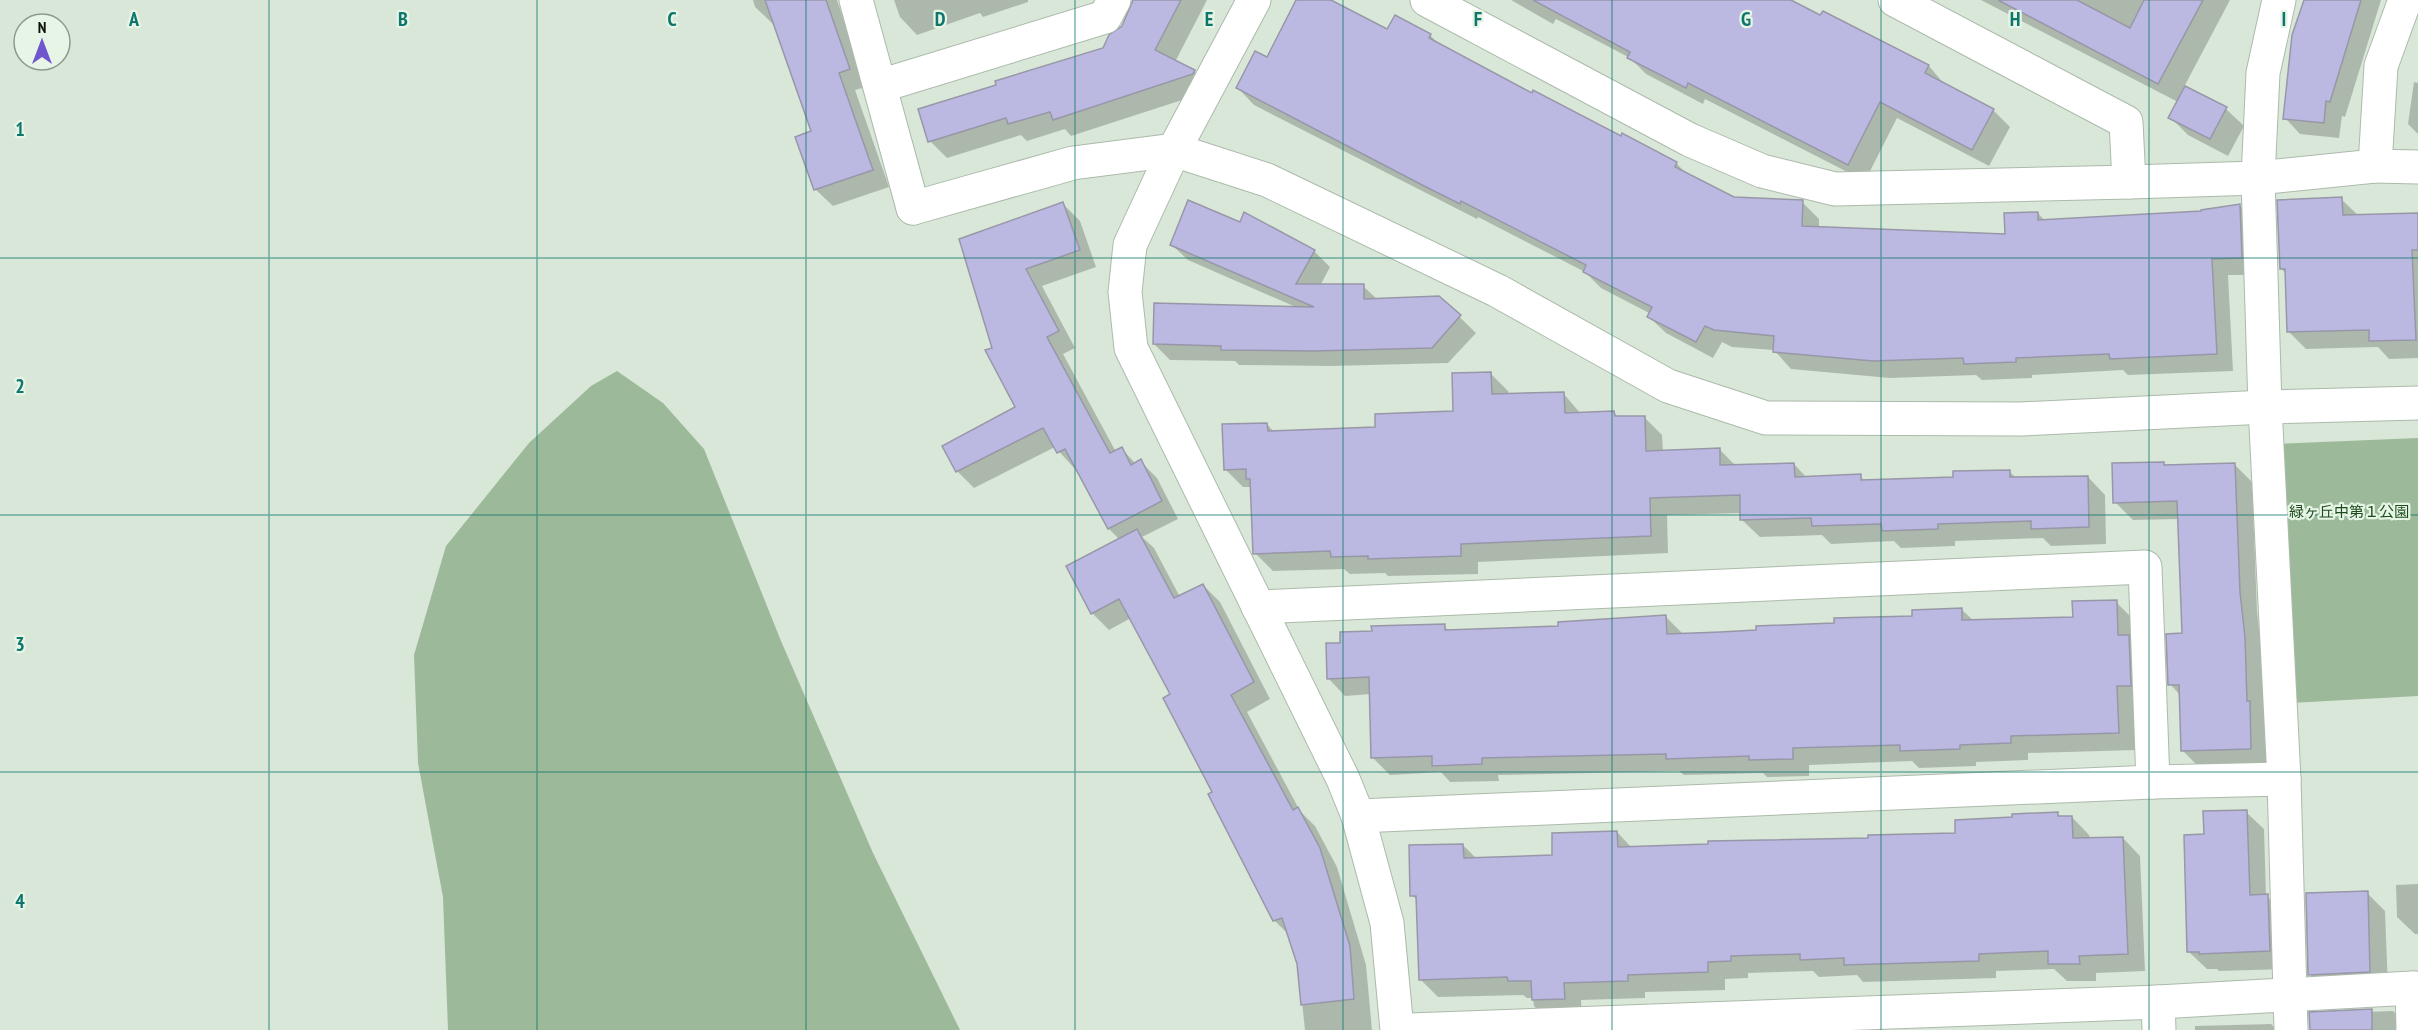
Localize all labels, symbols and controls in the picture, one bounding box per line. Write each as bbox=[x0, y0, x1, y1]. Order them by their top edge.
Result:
text: A bbox=[128, 6, 140, 32]
text: B bbox=[398, 6, 408, 32]
text: C bbox=[667, 6, 677, 32]
text: D bbox=[935, 6, 946, 32]
text: E bbox=[1205, 6, 1213, 32]
text: F bbox=[1474, 6, 1482, 32]
text: G bbox=[1741, 6, 1751, 32]
text: H bbox=[2010, 6, 2020, 32]
text: I bbox=[2282, 6, 2286, 32]
north arrow bbox=[12, 12, 72, 72]
text: N bbox=[38, 17, 46, 37]
text: 1 bbox=[15, 116, 25, 142]
text: 2 bbox=[15, 373, 25, 399]
park label: 緑ヶ丘中第１公園 bbox=[2289, 502, 2409, 521]
text: 3 bbox=[15, 631, 25, 657]
text: 4 bbox=[15, 888, 25, 914]

